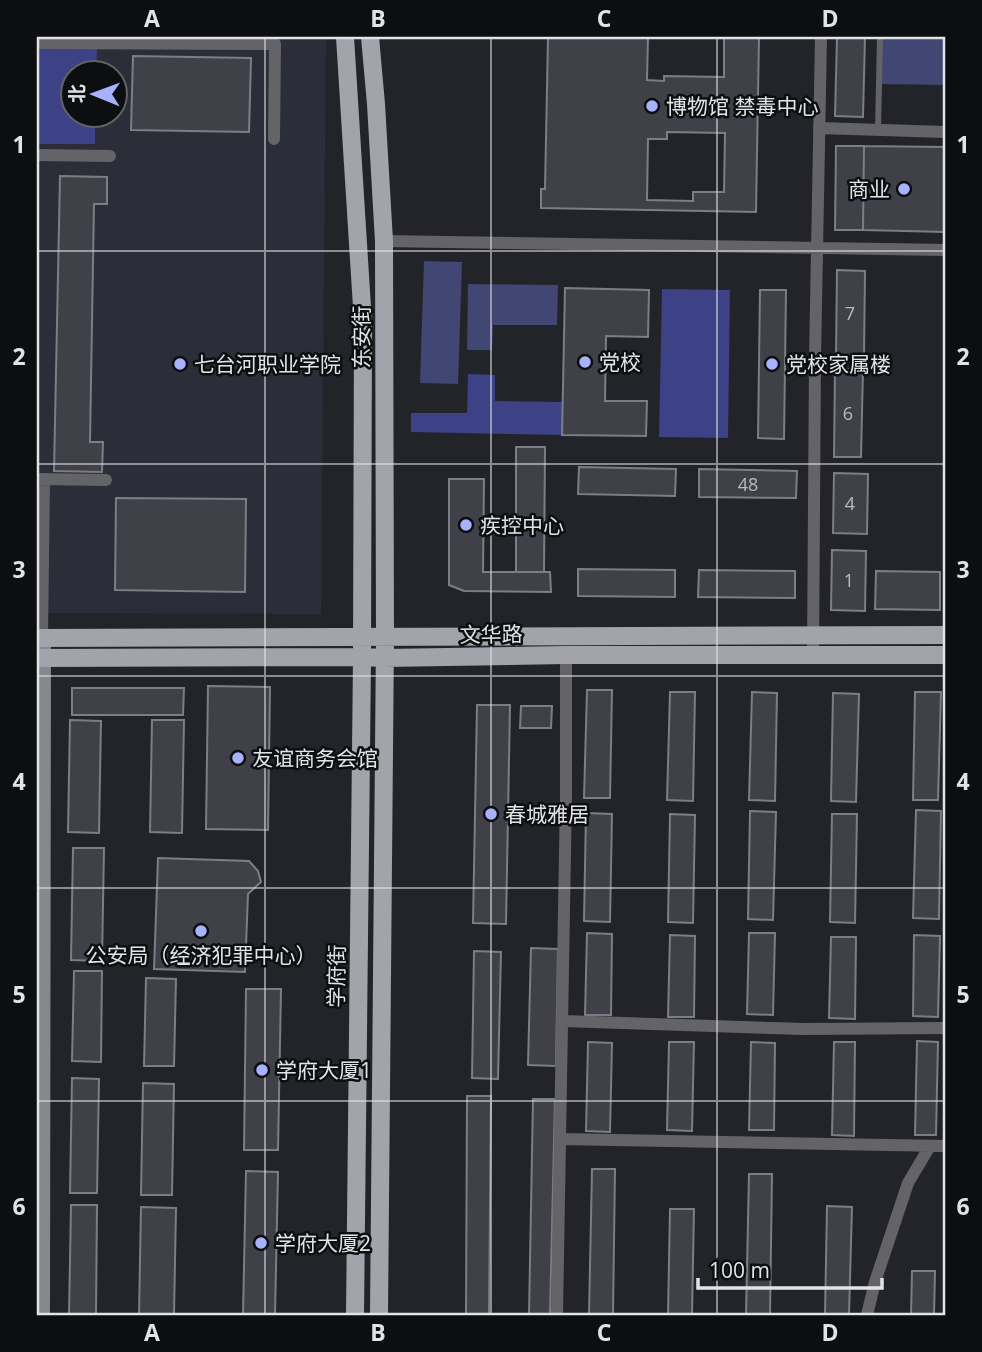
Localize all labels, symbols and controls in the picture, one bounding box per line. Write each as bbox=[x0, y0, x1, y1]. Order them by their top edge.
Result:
text: A bbox=[144, 2, 160, 34]
text: B bbox=[370, 2, 386, 34]
text: C bbox=[597, 2, 611, 34]
text: D bbox=[821, 2, 839, 34]
north arrow bbox=[60, 60, 130, 130]
text: 北 bbox=[64, 84, 90, 103]
place label: 博物馆 禁毒中心 bbox=[666, 92, 818, 120]
marker: 博物馆 禁毒中心 bbox=[644, 98, 660, 114]
text: 1 bbox=[12, 128, 26, 160]
text: 1 bbox=[956, 128, 970, 160]
place label: 商业 bbox=[848, 175, 890, 203]
marker: 商业 bbox=[896, 181, 912, 197]
house number: 7 bbox=[845, 301, 855, 325]
street label: 东安街 bbox=[347, 306, 375, 369]
text: 2 bbox=[12, 340, 26, 372]
text: 2 bbox=[956, 340, 970, 372]
place label: 党校 bbox=[599, 348, 641, 376]
place label: 七台河职业学院 bbox=[194, 350, 341, 378]
place label: 党校家属楼 bbox=[786, 350, 891, 378]
marker: 党校 bbox=[577, 354, 593, 370]
marker: 七台河职业学院 bbox=[172, 356, 188, 372]
marker: 党校家属楼 bbox=[764, 356, 780, 372]
house number: 6 bbox=[843, 401, 853, 425]
house number: 48 bbox=[738, 472, 758, 496]
house number: 4 bbox=[845, 491, 855, 515]
place label: 疾控中心 bbox=[480, 511, 564, 539]
marker: 疾控中心 bbox=[458, 517, 474, 533]
text: 3 bbox=[12, 553, 26, 585]
text: 3 bbox=[956, 553, 970, 585]
house number: 1 bbox=[844, 568, 854, 592]
street label: 文华路 bbox=[459, 619, 523, 649]
place label: 友谊商务会馆 bbox=[252, 744, 378, 772]
marker: 友谊商务会馆 bbox=[230, 750, 246, 766]
text: 4 bbox=[12, 765, 26, 797]
text: 4 bbox=[956, 765, 970, 797]
place label: 春城雅居 bbox=[505, 800, 589, 828]
marker: 春城雅居 bbox=[483, 806, 499, 822]
marker: 公安局（经济犯罪中心） bbox=[193, 923, 209, 939]
place label: 公安局（经济犯罪中心） bbox=[86, 941, 317, 969]
street label: 学府街 bbox=[321, 944, 351, 1008]
text: 5 bbox=[12, 978, 26, 1010]
text: 5 bbox=[956, 978, 970, 1010]
place label: 学府大厦1 bbox=[276, 1056, 372, 1084]
marker: 学府大厦1 bbox=[254, 1062, 270, 1078]
text: 6 bbox=[12, 1190, 26, 1222]
text: 6 bbox=[956, 1190, 970, 1222]
place label: 学府大厦2 bbox=[275, 1229, 371, 1257]
marker: 学府大厦2 bbox=[253, 1235, 269, 1251]
scale bar bbox=[698, 1247, 882, 1291]
text: 100 m bbox=[709, 1256, 770, 1284]
text: A bbox=[144, 1316, 160, 1348]
text: B bbox=[370, 1316, 386, 1348]
text: C bbox=[597, 1316, 611, 1348]
text: D bbox=[821, 1316, 839, 1348]

